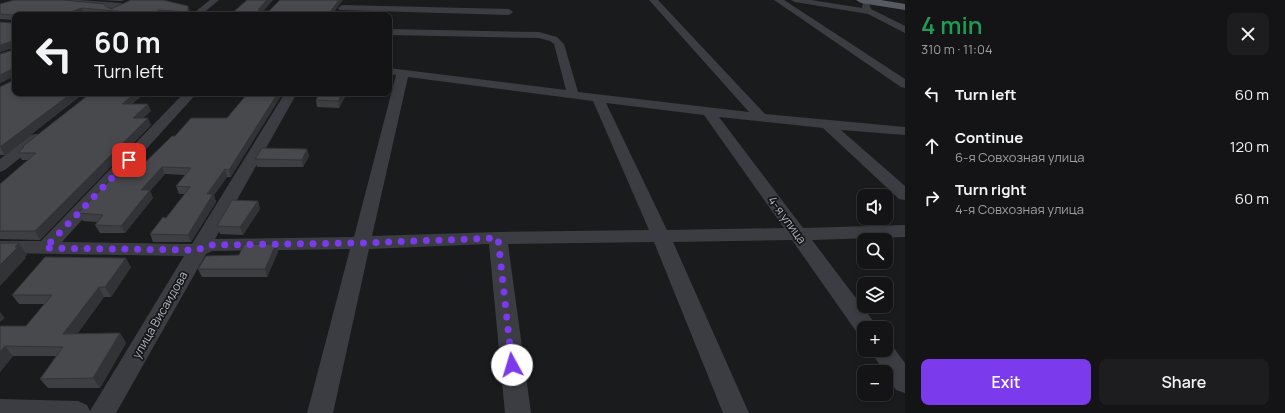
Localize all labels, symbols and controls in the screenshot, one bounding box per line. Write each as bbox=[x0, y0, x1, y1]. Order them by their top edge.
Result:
text: 4 min bbox=[921, 8, 983, 41]
button: close bbox=[1227, 13, 1269, 55]
text: 60 m bbox=[94, 23, 161, 61]
icon: left bbox=[28, 28, 80, 80]
text: 310 m · 11:04 bbox=[921, 40, 993, 58]
text: Turn left bbox=[94, 59, 164, 83]
icon: left bbox=[921, 83, 943, 105]
text: Turn left bbox=[955, 84, 1017, 105]
text: 60 m bbox=[1235, 84, 1269, 105]
text: Continue bbox=[955, 127, 1023, 148]
icon: ahead bbox=[921, 135, 943, 157]
text: 120 m bbox=[1230, 136, 1269, 157]
pin bbox=[112, 143, 146, 177]
text: 6-я Совхозная улица bbox=[955, 148, 1084, 166]
icon: arrive bbox=[118, 149, 140, 171]
text: Turn right bbox=[955, 179, 1026, 200]
icon: right bbox=[921, 187, 943, 209]
text: 60 m bbox=[1235, 188, 1269, 209]
map controls bbox=[857, 189, 893, 401]
button: sound bbox=[857, 189, 893, 225]
street label: 4-я улица bbox=[764, 192, 810, 247]
text: 4-я Совхозная улица bbox=[955, 200, 1084, 218]
button: search bbox=[857, 233, 893, 269]
street label: улица Висаидова bbox=[128, 268, 191, 361]
button: layers bbox=[857, 277, 893, 313]
button: + bbox=[857, 321, 893, 357]
position arrow bbox=[491, 344, 533, 386]
button: Exit bbox=[921, 359, 1091, 405]
button: Share bbox=[1099, 359, 1269, 405]
button: − bbox=[857, 365, 893, 401]

